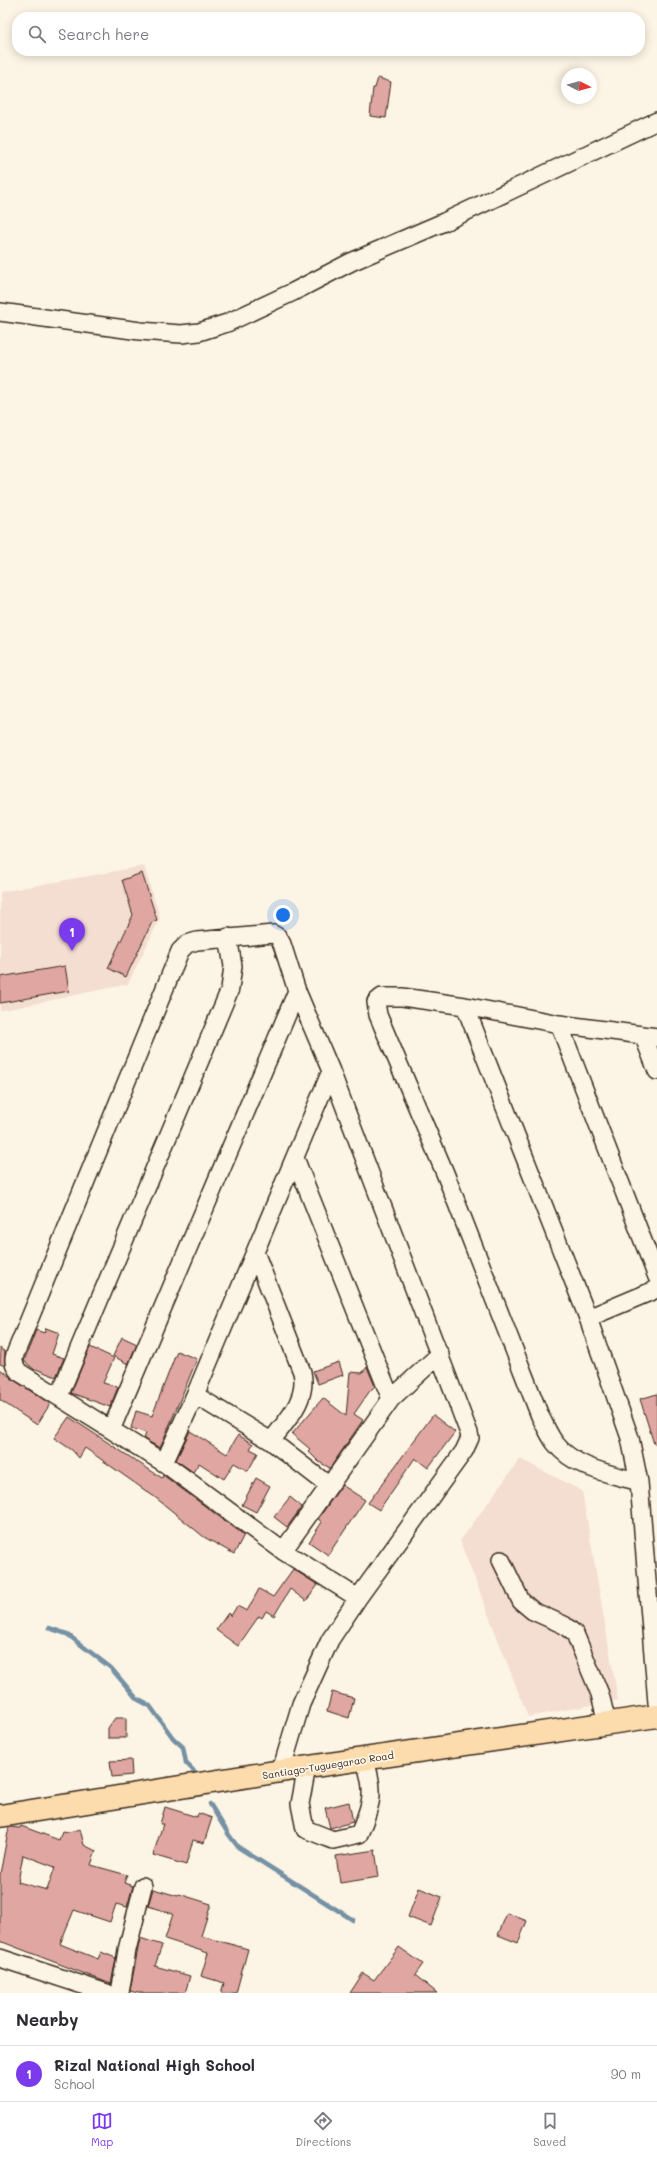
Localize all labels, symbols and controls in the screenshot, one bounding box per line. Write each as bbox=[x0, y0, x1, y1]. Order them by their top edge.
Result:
search box bbox=[12, 12, 645, 56]
icon: search bbox=[26, 23, 48, 45]
text: Search here bbox=[58, 24, 149, 44]
north arrow bbox=[561, 68, 597, 104]
your location bbox=[273, 905, 293, 925]
pin: 1 bbox=[59, 918, 85, 951]
street label: Santiago-Tuguegarao Road bbox=[261, 1748, 395, 1782]
text: Nearby bbox=[16, 2008, 78, 2030]
text: Rizal National High School bbox=[54, 2055, 255, 2075]
text: 1 bbox=[26, 2065, 32, 2082]
text: 90 m bbox=[611, 2065, 641, 2082]
text: School bbox=[54, 2075, 95, 2092]
tab: Map bbox=[91, 2110, 113, 2149]
tab: Directions bbox=[295, 2110, 351, 2149]
tab: Saved bbox=[533, 2110, 566, 2149]

